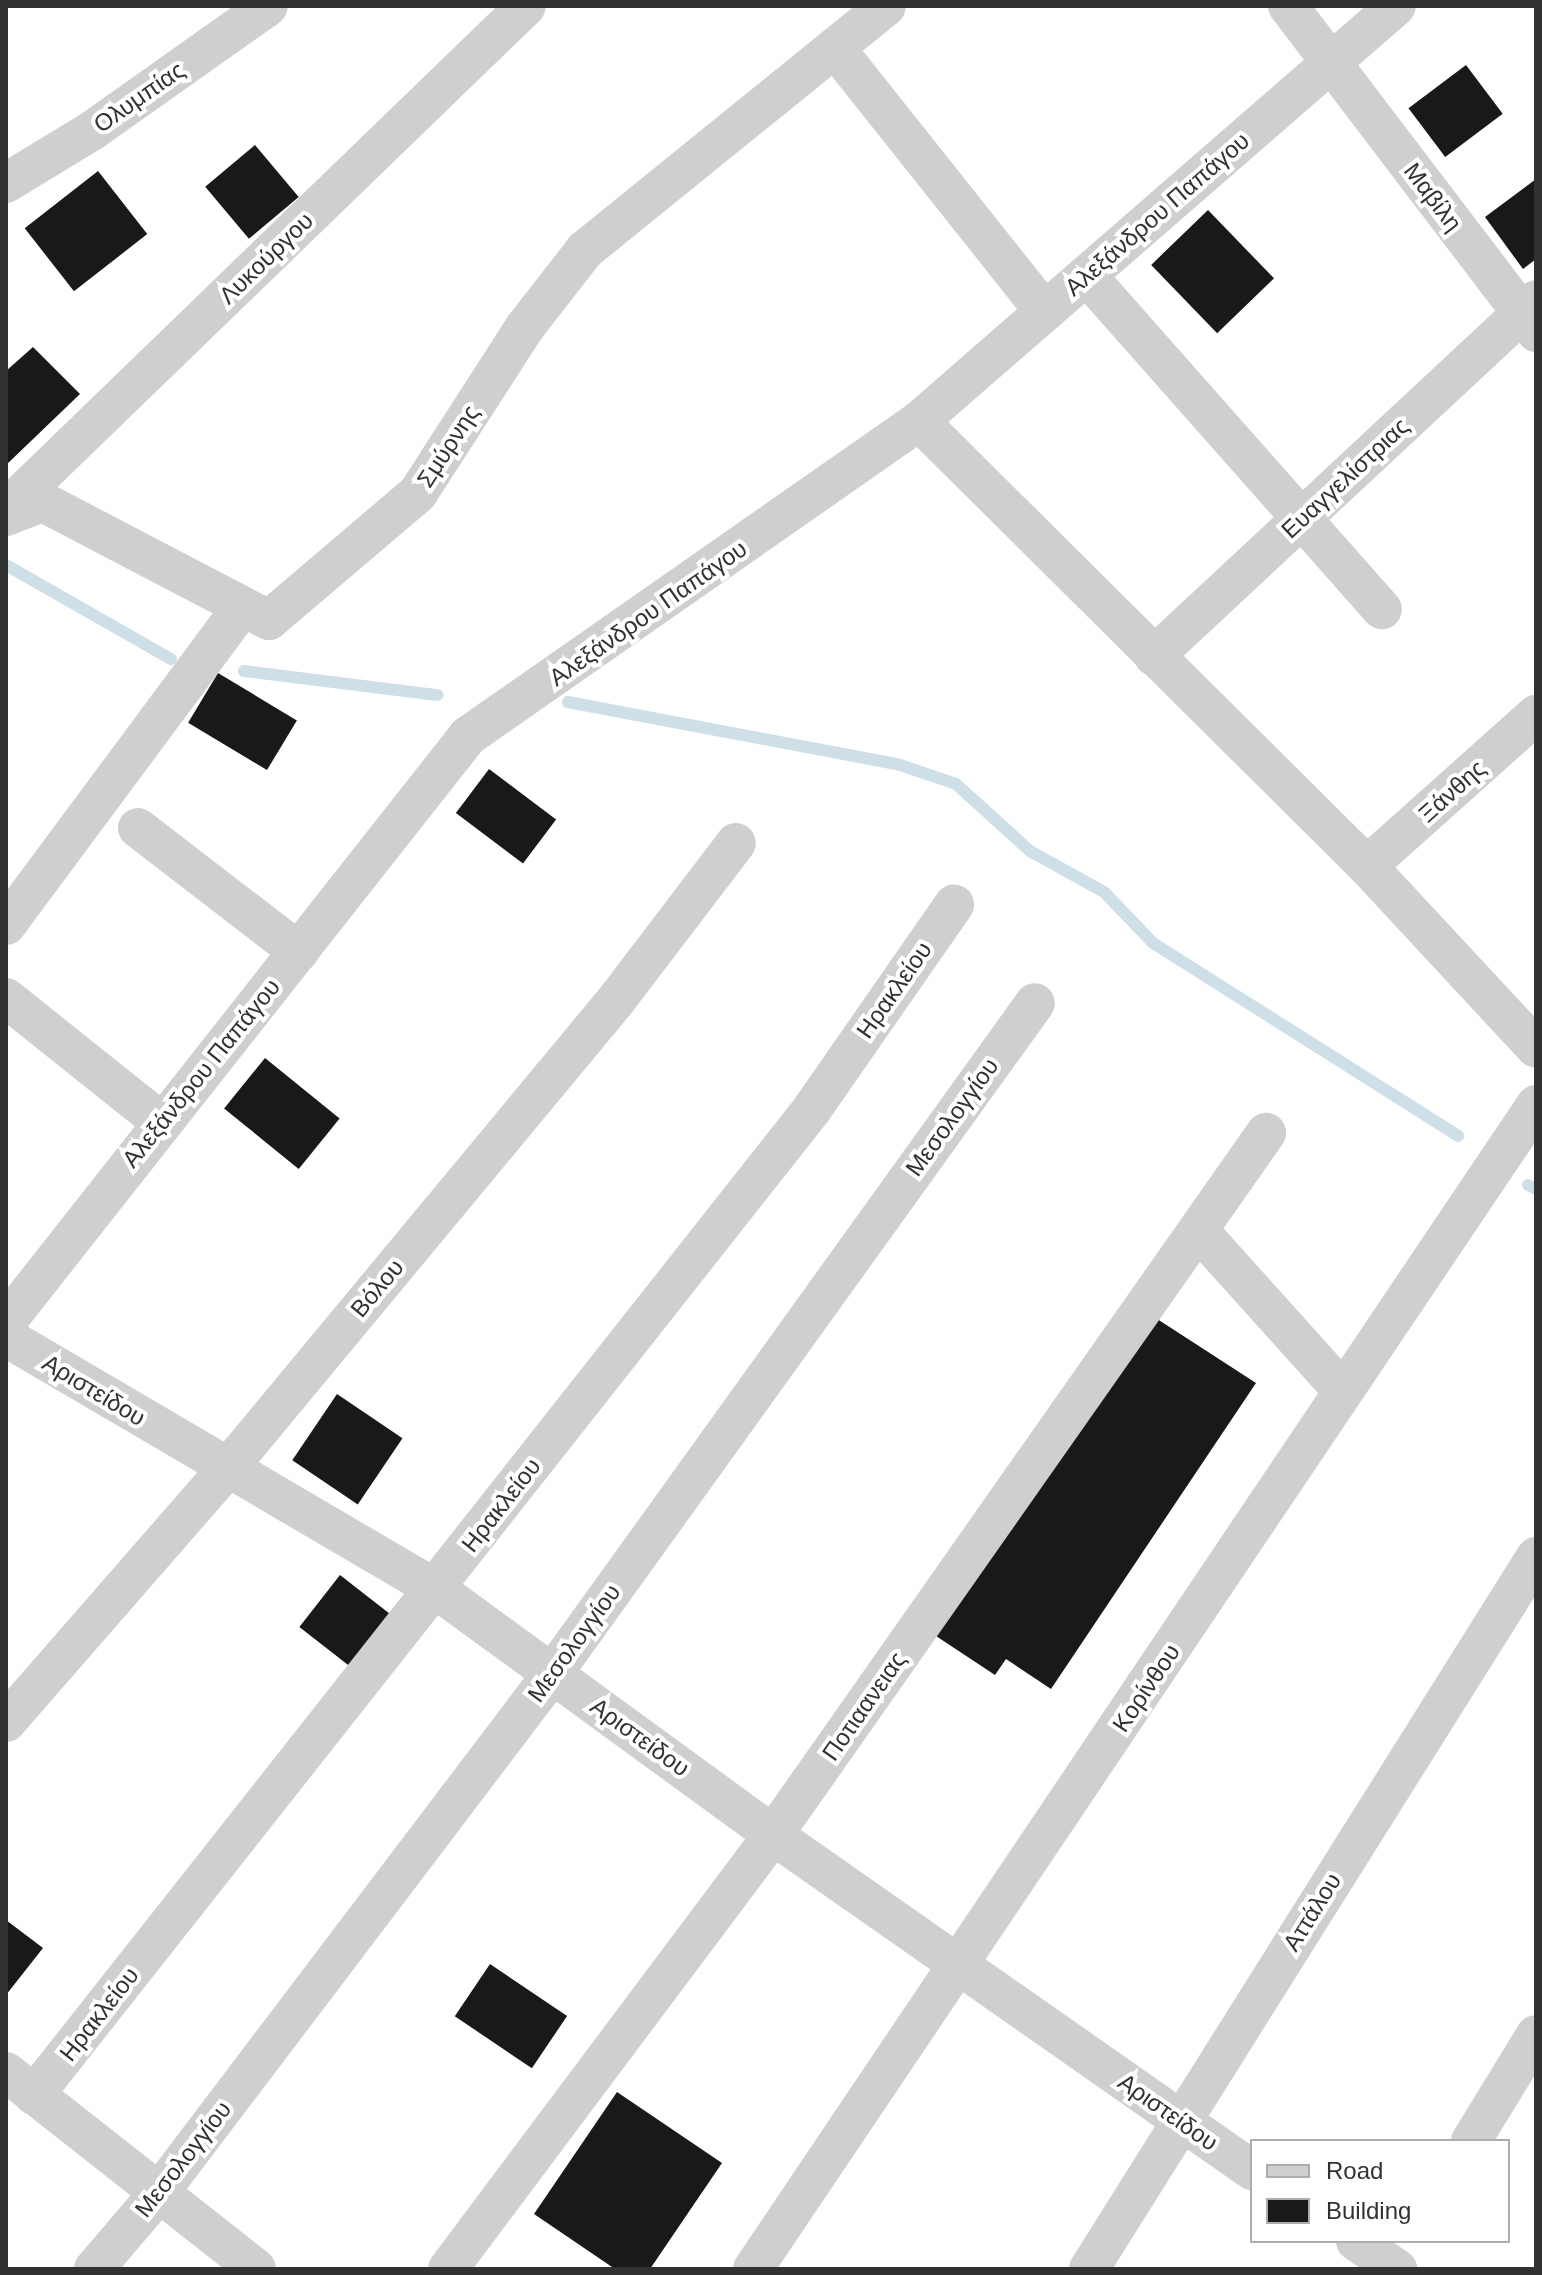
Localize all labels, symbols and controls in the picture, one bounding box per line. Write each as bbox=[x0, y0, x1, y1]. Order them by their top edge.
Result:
street label: Ολυμπίας bbox=[88, 55, 190, 139]
street label: Αλεξάνδρου Παπάγου bbox=[1059, 126, 1255, 302]
street label: Μαβίλη bbox=[1398, 157, 1468, 237]
street label: Λυκούργου bbox=[213, 206, 319, 310]
street label: Σμύρνης bbox=[411, 399, 485, 493]
street label: Ευαγγελίστριας bbox=[1275, 412, 1415, 544]
street label: Αλεξάνδρου Παπάγου bbox=[544, 534, 752, 692]
street label: Ξάνθης bbox=[1413, 754, 1491, 828]
street label: Ηρακλείου bbox=[850, 936, 938, 1044]
street label: Αλεξάνδρου Παπάγου bbox=[116, 973, 286, 1173]
street label: Μεσολογγίου bbox=[899, 1052, 1005, 1182]
street label: Βόλου bbox=[344, 1253, 410, 1323]
street label: Αριστείδου bbox=[37, 1348, 151, 1432]
street label: Ηρακλείου bbox=[455, 1452, 547, 1558]
street label: Μεσολογγίου bbox=[521, 1578, 627, 1708]
street label: Κορίνθου bbox=[1106, 1639, 1186, 1737]
street label: Ποτιαανειας bbox=[816, 1646, 912, 1766]
street label: Αριστείδου bbox=[585, 1692, 695, 1782]
street label: Αττάλου bbox=[1277, 1868, 1347, 1956]
street label: Ηρακλείου bbox=[53, 1961, 145, 2067]
street label: Αριστείδου bbox=[1113, 2067, 1223, 2157]
street label: Μεσολογγίου bbox=[129, 2095, 237, 2223]
legend bbox=[1250, 2139, 1510, 2243]
text: Road bbox=[1326, 2157, 1383, 2184]
text: Building bbox=[1326, 2197, 1411, 2224]

